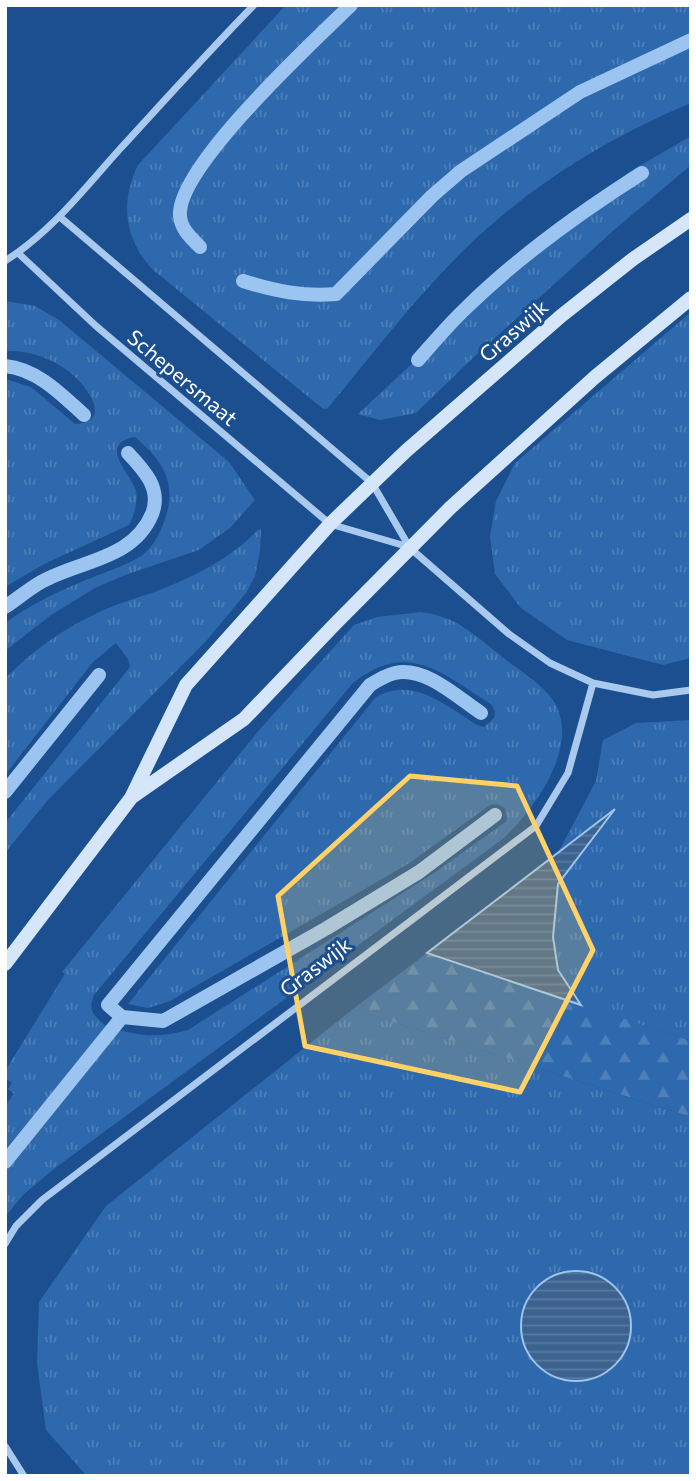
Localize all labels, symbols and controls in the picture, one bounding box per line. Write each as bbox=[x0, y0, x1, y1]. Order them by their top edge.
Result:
street label: Graswijk bbox=[474, 293, 552, 367]
street label: Schepersmaat bbox=[123, 324, 243, 430]
street label: Graswijk bbox=[274, 931, 356, 1001]

